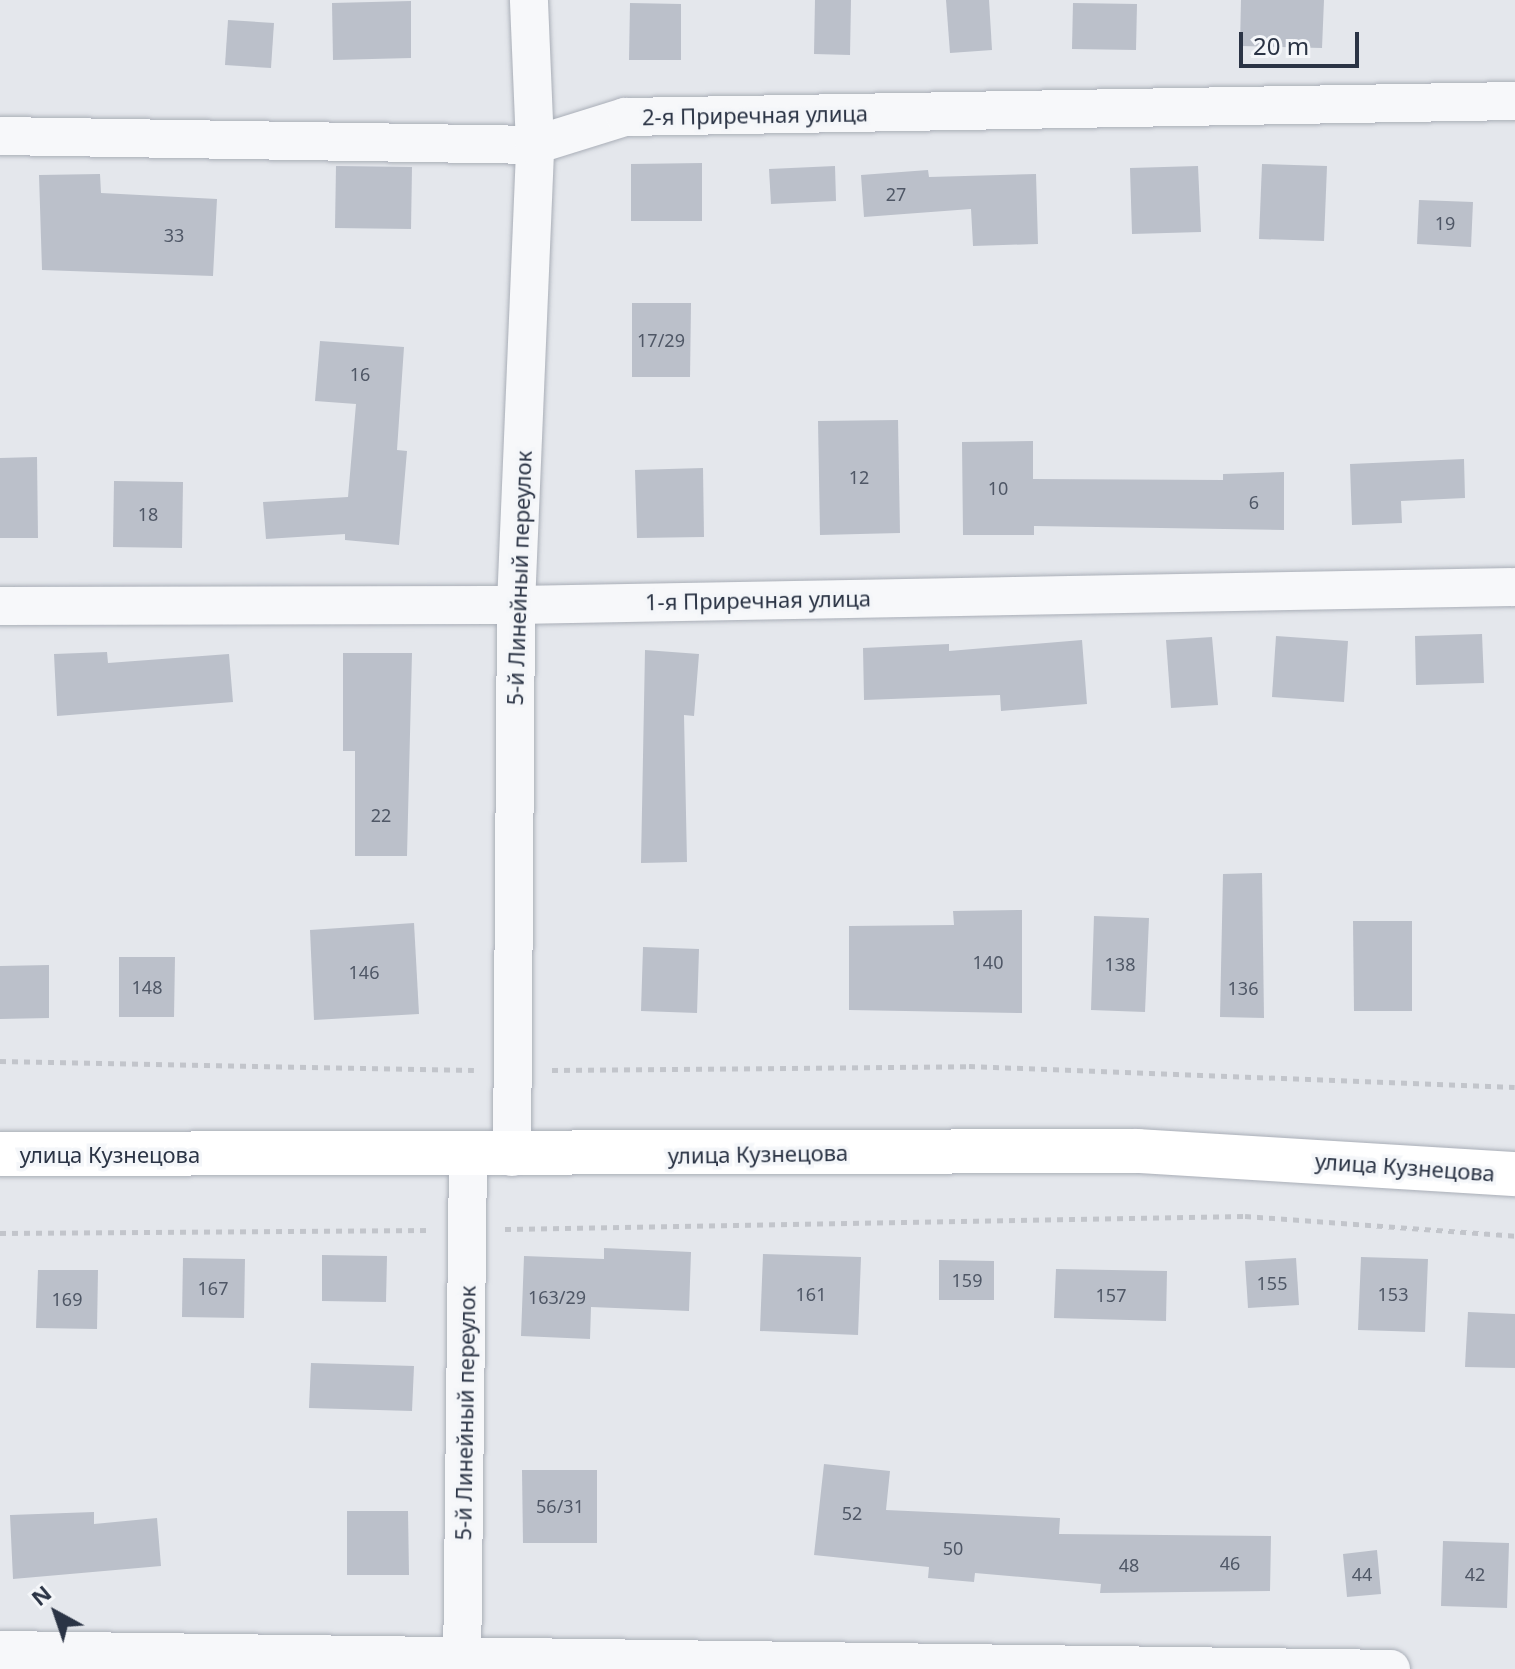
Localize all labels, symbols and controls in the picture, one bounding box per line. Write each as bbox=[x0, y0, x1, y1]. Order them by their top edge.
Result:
scale bar bbox=[1243, 16, 1363, 66]
text: 20 m bbox=[1253, 29, 1309, 62]
street label: 2-я Приречная улица bbox=[642, 100, 868, 130]
house number: 27 bbox=[886, 183, 906, 205]
house number: 19 bbox=[1435, 212, 1455, 234]
house number: 33 bbox=[164, 224, 184, 246]
house number: 17/29 bbox=[637, 329, 685, 351]
house number: 16 bbox=[350, 363, 370, 385]
street label: 5-й Линейный переулок bbox=[501, 450, 537, 706]
house number: 12 bbox=[849, 466, 869, 488]
house number: 10 bbox=[988, 477, 1008, 499]
house number: 6 bbox=[1249, 491, 1259, 513]
house number: 18 bbox=[138, 503, 158, 525]
street label: 1-я Приречная улица bbox=[645, 585, 871, 615]
house number: 22 bbox=[371, 804, 391, 826]
house number: 140 bbox=[973, 951, 1003, 973]
house number: 138 bbox=[1105, 953, 1135, 975]
house number: 146 bbox=[349, 961, 379, 983]
house number: 148 bbox=[132, 976, 162, 998]
house number: 136 bbox=[1228, 977, 1258, 999]
street label: улица Кузнецова bbox=[668, 1139, 848, 1169]
street label: улица Кузнецова bbox=[20, 1142, 200, 1168]
street label: улица Кузнецова bbox=[1314, 1148, 1496, 1186]
house number: 159 bbox=[952, 1269, 982, 1291]
house number: 155 bbox=[1257, 1272, 1287, 1294]
house number: 167 bbox=[198, 1277, 228, 1299]
house number: 161 bbox=[796, 1283, 826, 1305]
house number: 153 bbox=[1378, 1283, 1408, 1305]
house number: 157 bbox=[1096, 1284, 1126, 1306]
street label: 5-й Линейный переулок bbox=[450, 1285, 480, 1541]
house number: 163/29 bbox=[528, 1286, 586, 1308]
house number: 169 bbox=[52, 1288, 82, 1310]
house number: 56/31 bbox=[536, 1495, 584, 1517]
house number: 52 bbox=[842, 1502, 862, 1524]
house number: 50 bbox=[943, 1537, 963, 1559]
house number: 46 bbox=[1220, 1552, 1240, 1574]
house number: 48 bbox=[1119, 1554, 1139, 1576]
house number: 44 bbox=[1352, 1563, 1372, 1585]
house number: 42 bbox=[1465, 1563, 1485, 1585]
north arrow bbox=[16, 1573, 96, 1653]
text: N bbox=[24, 1577, 57, 1612]

